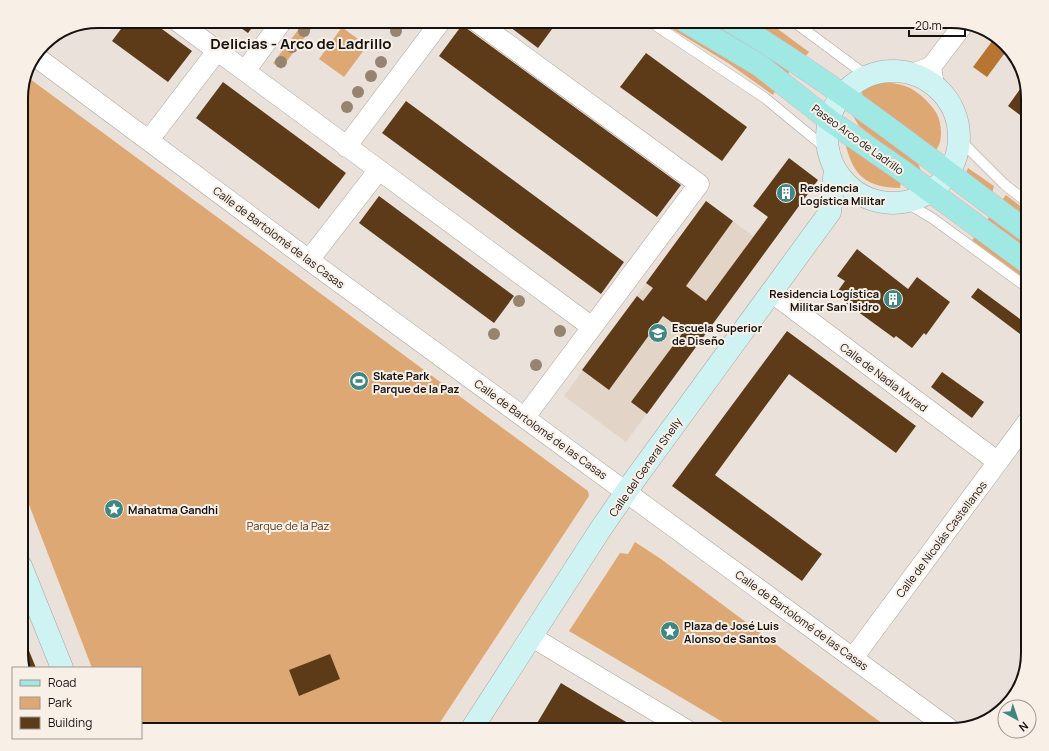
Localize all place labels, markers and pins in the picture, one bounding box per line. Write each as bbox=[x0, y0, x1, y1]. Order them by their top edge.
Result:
place label: Residencia Logística Militar bbox=[800, 180, 886, 208]
building icon: Residencia Logística Militar bbox=[775, 182, 797, 204]
place label: Residencia Logística Militar San Isidro bbox=[769, 286, 879, 314]
building icon: Residencia Logística Militar San Isidro bbox=[882, 288, 904, 310]
place label: Escuela Superior de Diseño bbox=[672, 320, 763, 348]
school or university icon: Escuela Superior de Diseño bbox=[647, 322, 669, 344]
place label: Skate Park Parque de la Paz bbox=[373, 368, 460, 396]
sports icon: Skate Park Parque de la Paz bbox=[348, 370, 370, 392]
place icon: Mahatma Gandhi bbox=[103, 498, 125, 520]
place label: Mahatma Gandhi bbox=[128, 502, 218, 517]
place label: Plaza de José Luis Alonso de Santos bbox=[684, 618, 779, 646]
place icon: Plaza de José Luis Alonso de Santos bbox=[659, 620, 681, 642]

